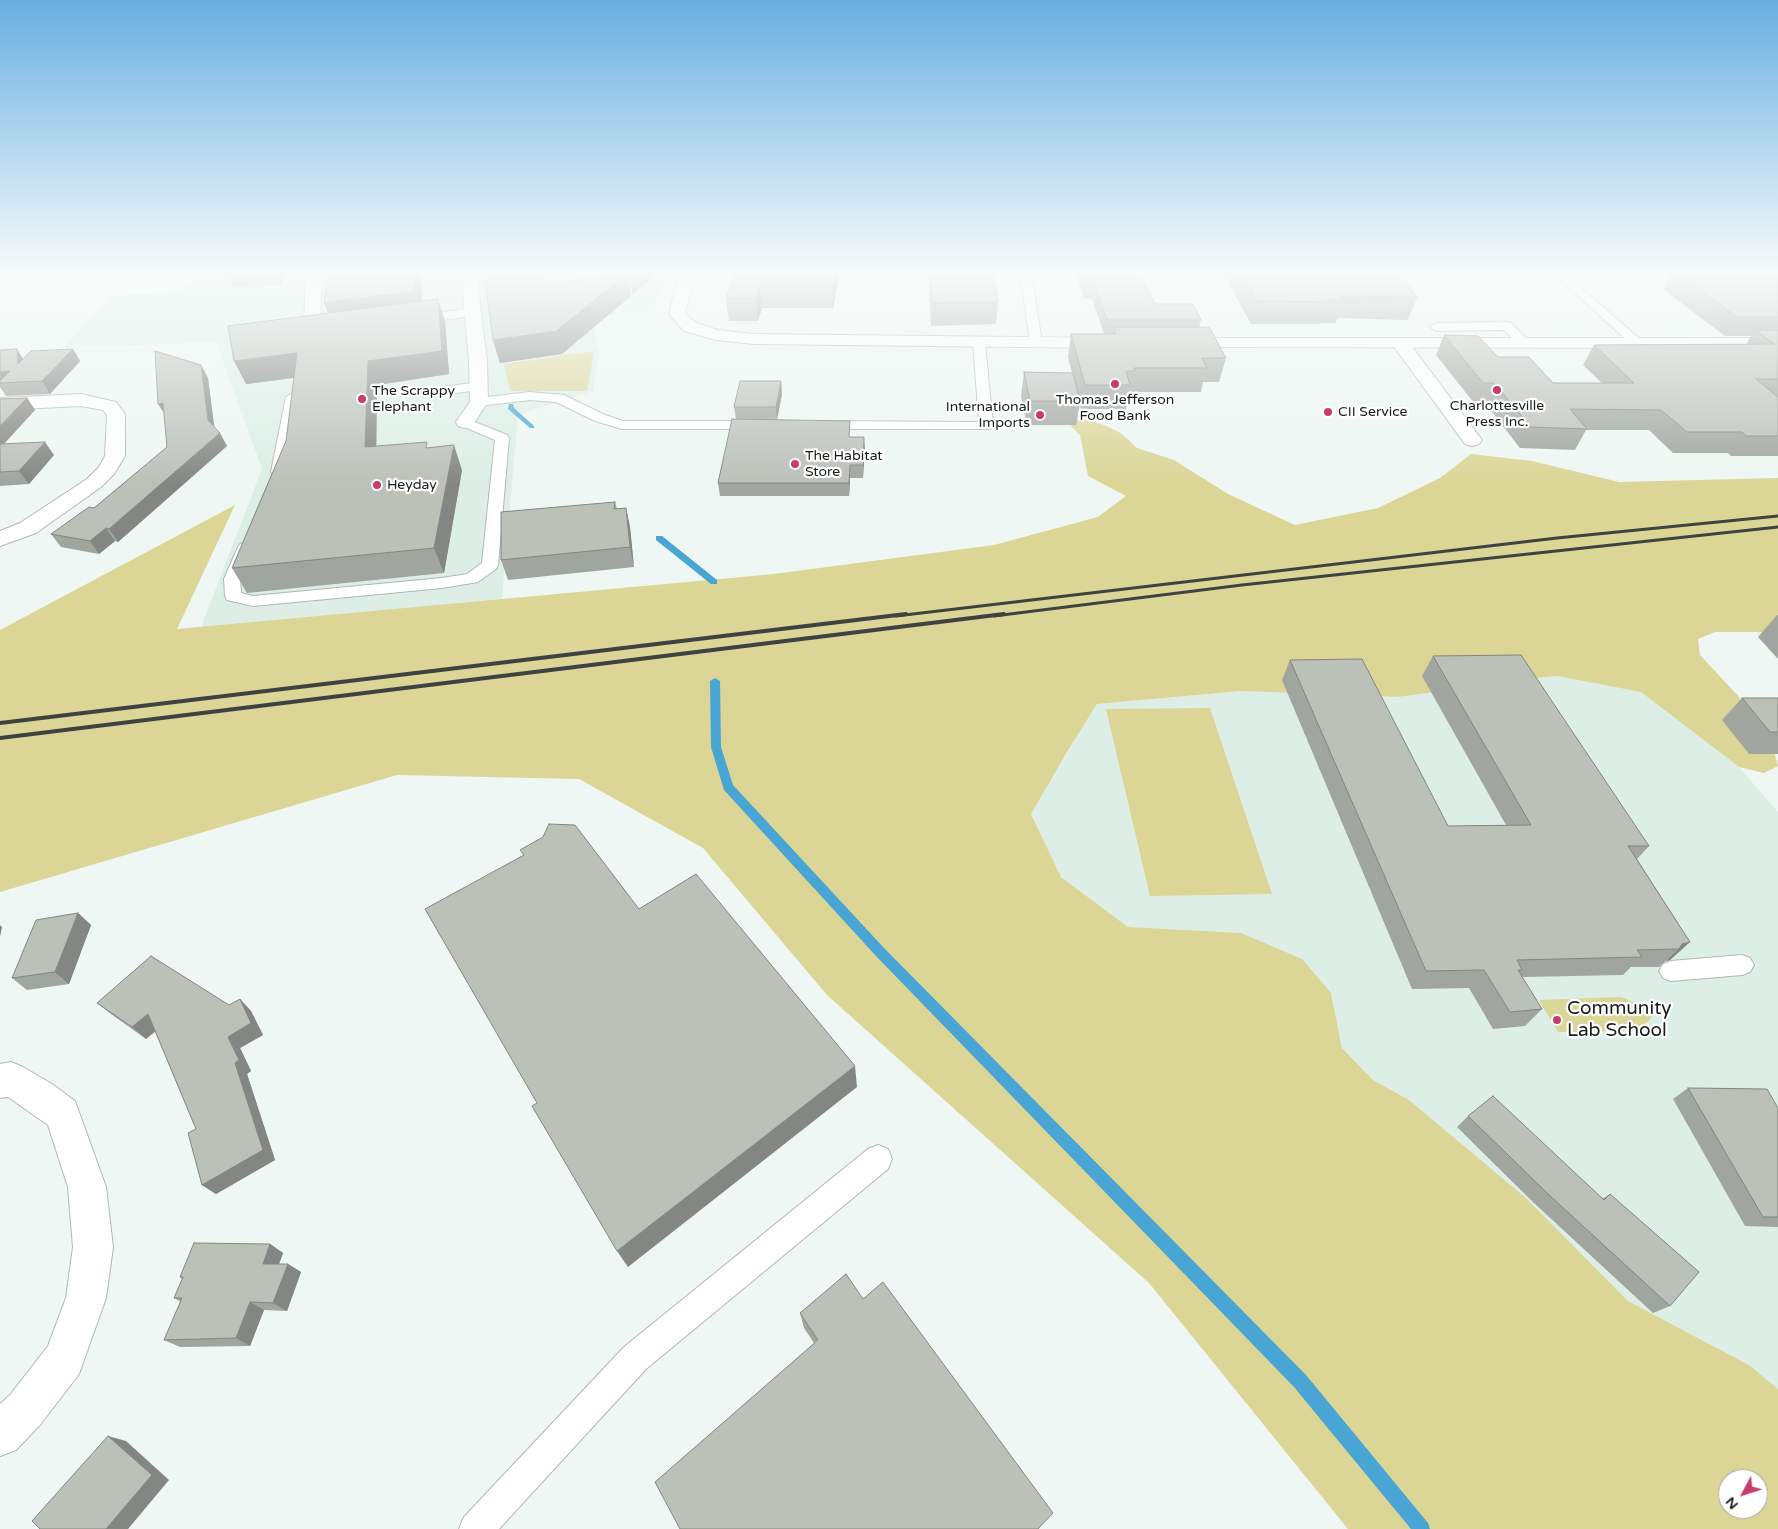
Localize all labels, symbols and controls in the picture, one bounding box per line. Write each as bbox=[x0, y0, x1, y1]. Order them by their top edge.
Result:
marker: Thomas Jefferson Food Bank bbox=[1109, 378, 1121, 390]
place label: The Scrappy Elephant bbox=[372, 383, 455, 416]
marker: Charlottesville Press Inc. bbox=[1491, 384, 1503, 396]
place label: Thomas Jefferson Food Bank bbox=[1056, 392, 1174, 424]
marker: The Scrappy Elephant bbox=[356, 393, 368, 405]
place label: Charlottesville Press Inc. bbox=[1450, 398, 1544, 431]
place label: International Imports bbox=[946, 399, 1030, 432]
place label: CII Service bbox=[1338, 404, 1407, 420]
marker: CII Service bbox=[1322, 406, 1334, 418]
marker: International Imports bbox=[1034, 409, 1046, 421]
place label: The Habitat Store bbox=[805, 448, 883, 481]
marker: The Habitat Store bbox=[789, 458, 801, 470]
place label: Heyday bbox=[387, 477, 437, 493]
marker: Heyday bbox=[371, 479, 383, 491]
place label: Community Lab School bbox=[1567, 998, 1671, 1042]
marker: Community Lab School bbox=[1551, 1014, 1563, 1026]
north arrow bbox=[1718, 1469, 1768, 1519]
text: N bbox=[1722, 1494, 1742, 1513]

